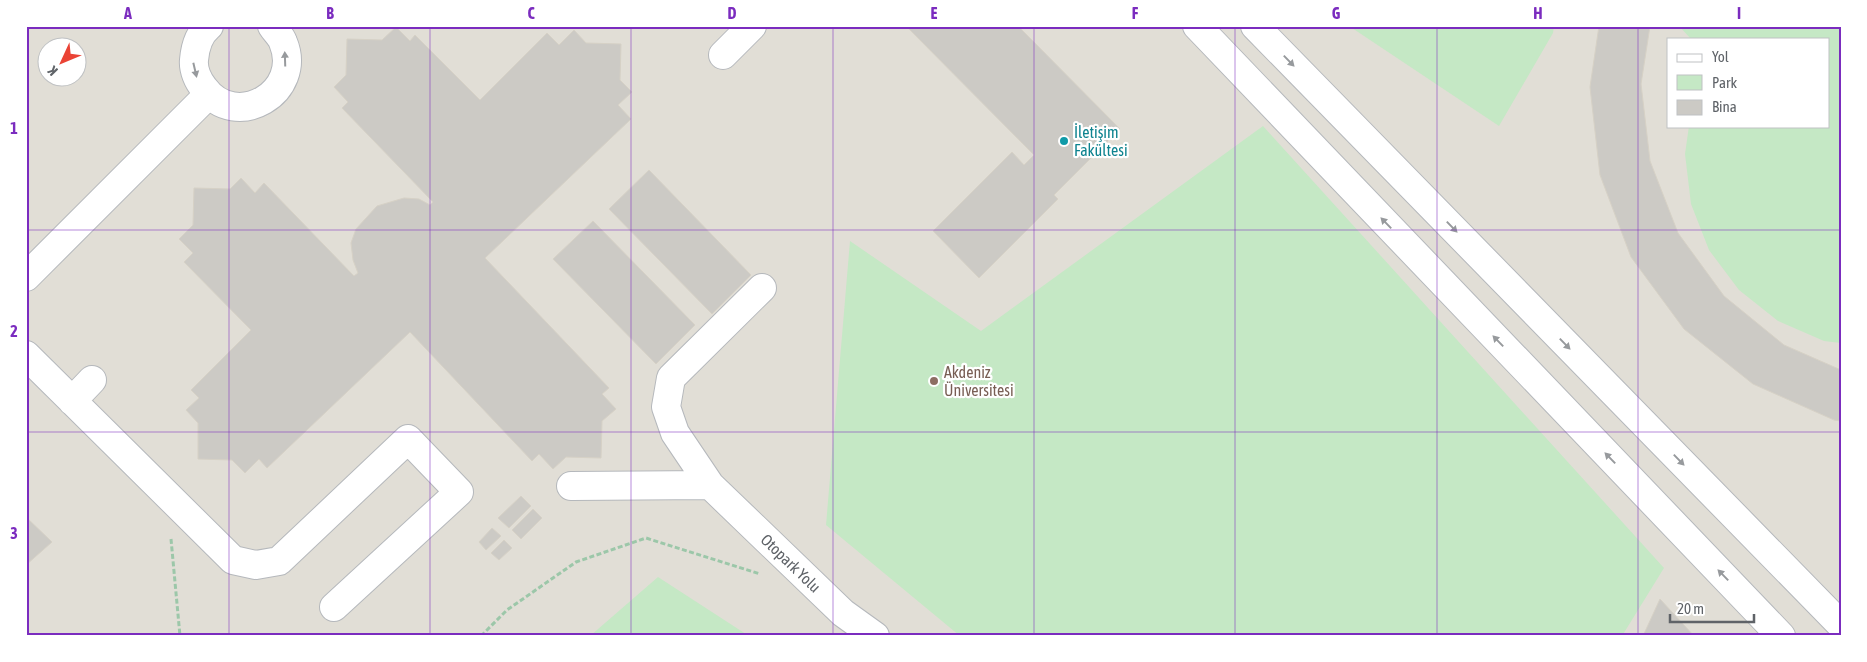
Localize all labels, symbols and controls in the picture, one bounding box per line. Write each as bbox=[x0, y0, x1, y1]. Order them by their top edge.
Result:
text: A bbox=[123, 4, 132, 22]
text: B bbox=[326, 4, 334, 22]
text: C bbox=[527, 4, 535, 22]
text: D bbox=[728, 4, 737, 22]
text: E bbox=[931, 4, 938, 22]
text: F bbox=[1132, 4, 1139, 22]
text: G bbox=[1332, 4, 1341, 22]
text: H bbox=[1533, 4, 1543, 22]
text: I bbox=[1737, 4, 1741, 22]
north arrow bbox=[38, 38, 88, 88]
legend bbox=[1667, 38, 1830, 128]
text: Yol bbox=[1712, 48, 1729, 65]
one-way arrow bbox=[281, 50, 289, 66]
one-way arrow bbox=[1283, 55, 1295, 67]
one-way arrow bbox=[191, 62, 199, 77]
text: K bbox=[44, 63, 61, 79]
text: Park bbox=[1712, 74, 1737, 91]
text: Bina bbox=[1712, 98, 1737, 115]
text: 1 bbox=[10, 119, 18, 137]
place label: İletişim Fakültesi bbox=[1074, 123, 1128, 159]
marker: İletişim Fakültesi bbox=[1058, 135, 1070, 147]
one-way arrow bbox=[1380, 217, 1392, 229]
one-way arrow bbox=[1445, 221, 1457, 233]
text: 2 bbox=[10, 322, 18, 340]
one-way arrow bbox=[1492, 335, 1504, 347]
one-way arrow bbox=[1559, 337, 1571, 349]
place label: Akdeniz Üniversitesi bbox=[944, 363, 1014, 399]
marker: Akdeniz Üniversitesi bbox=[928, 375, 940, 387]
one-way arrow bbox=[1604, 452, 1616, 464]
one-way arrow bbox=[1673, 453, 1685, 465]
text: 3 bbox=[10, 524, 18, 542]
street label: Otopark Yolu bbox=[757, 530, 825, 597]
one-way arrow bbox=[1717, 570, 1729, 582]
scale bar bbox=[1670, 592, 1753, 624]
text: 20 m bbox=[1677, 600, 1704, 617]

